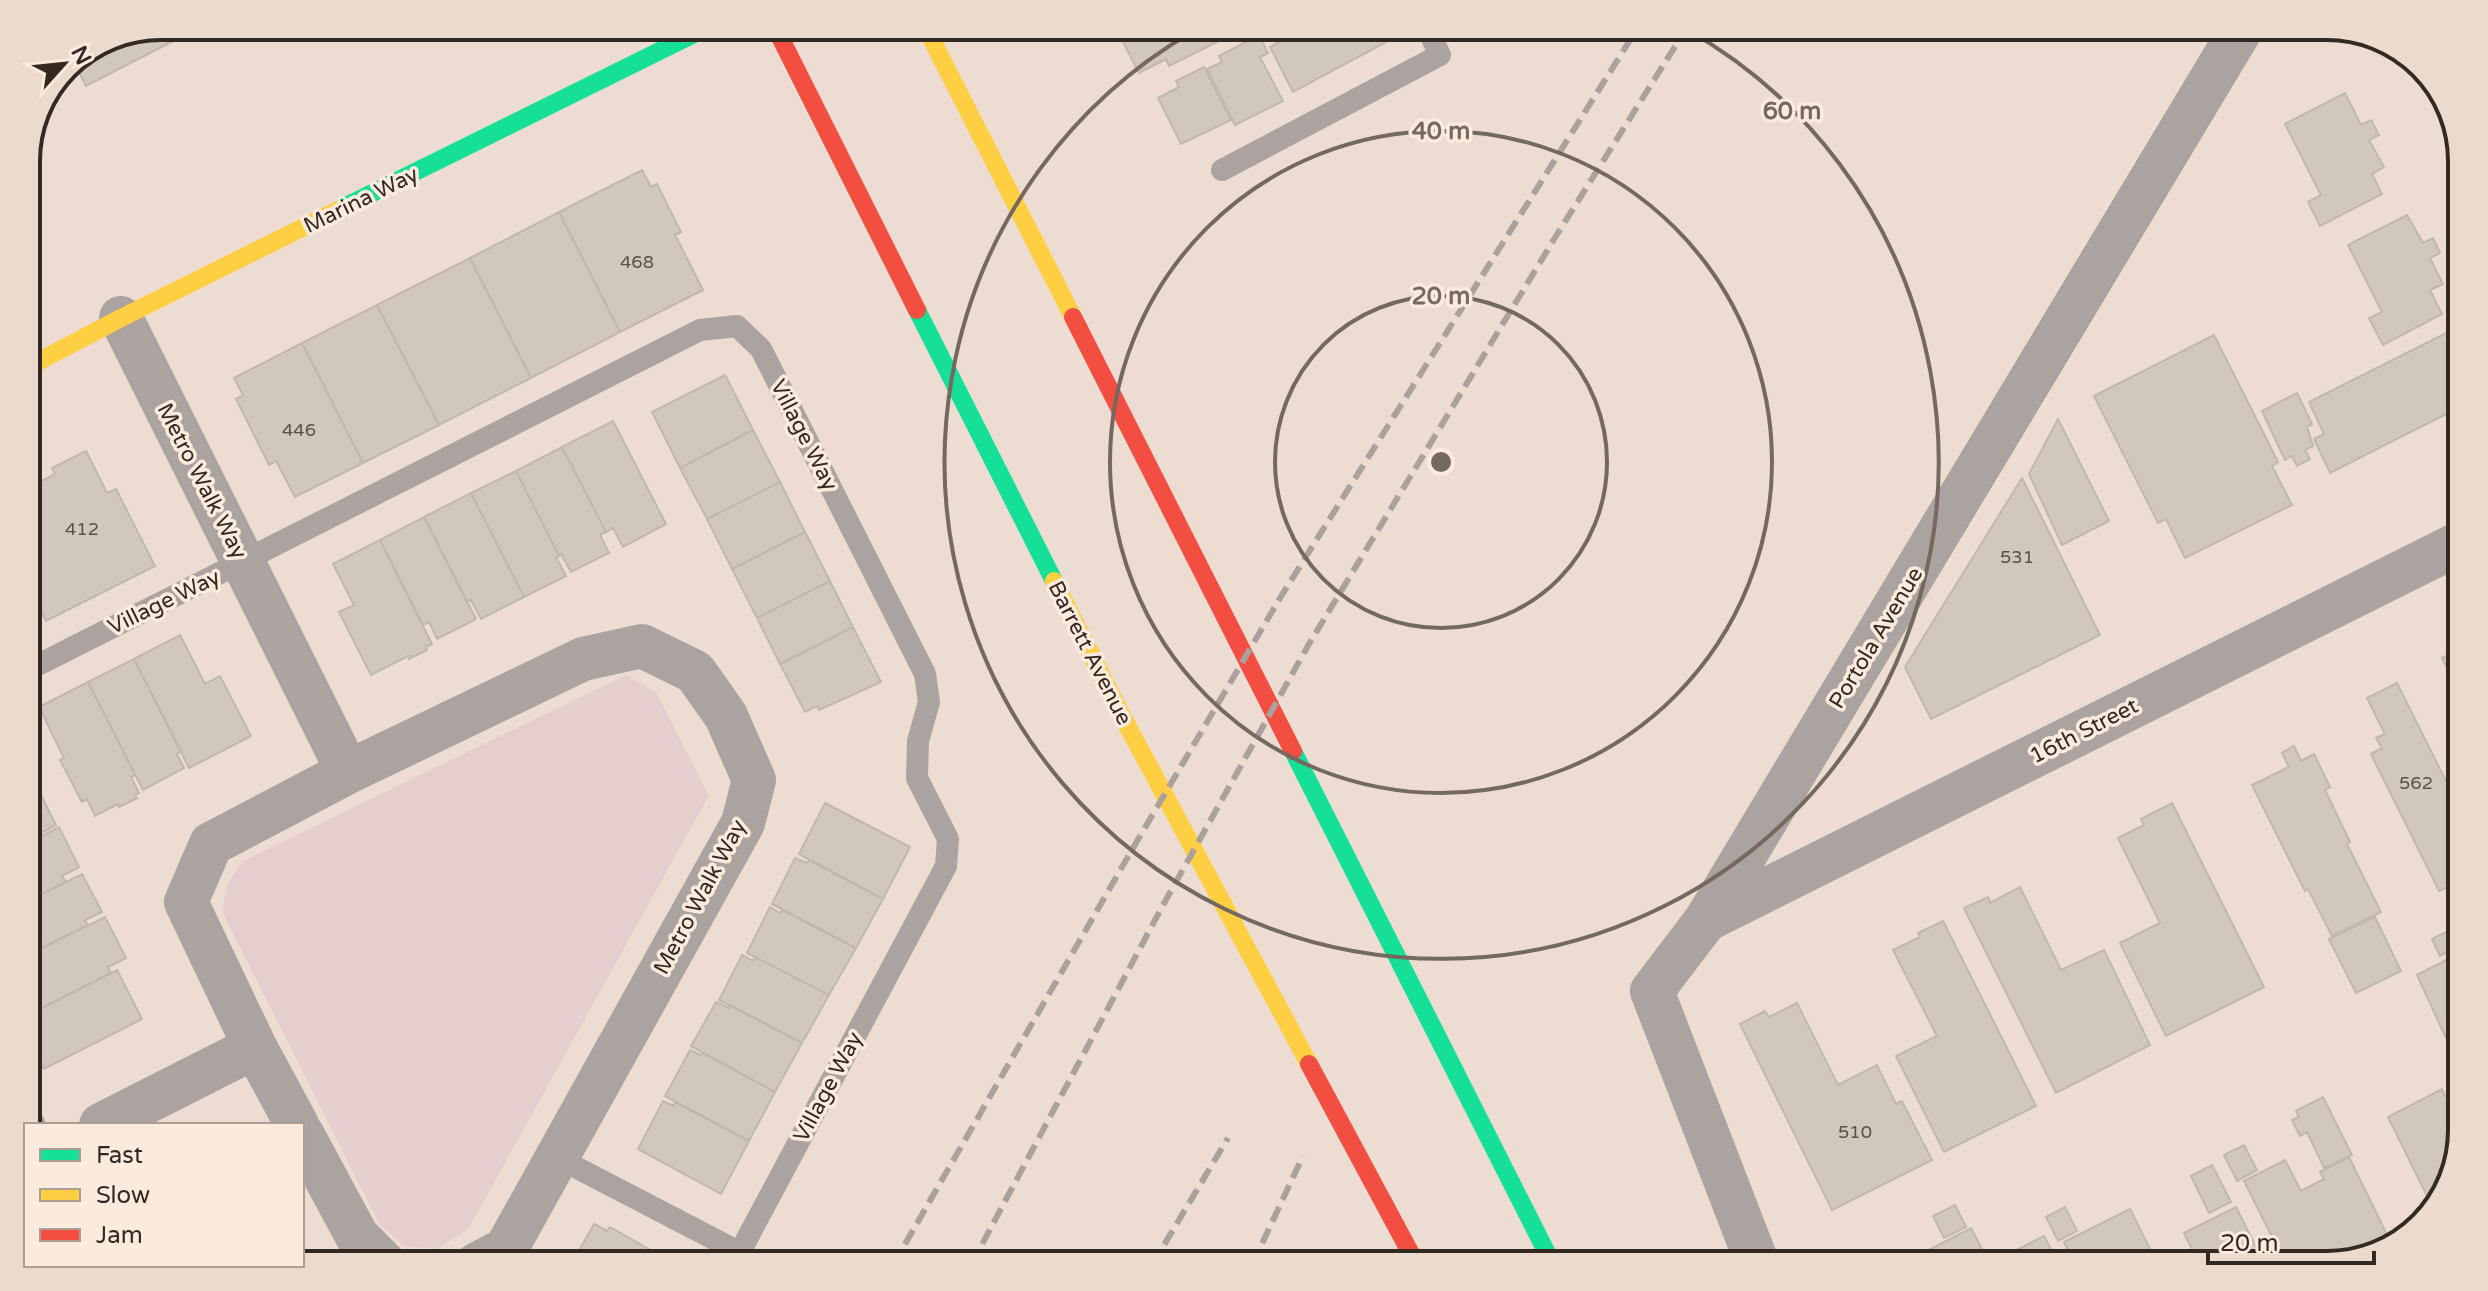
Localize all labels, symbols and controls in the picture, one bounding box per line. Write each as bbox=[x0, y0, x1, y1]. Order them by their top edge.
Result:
north arrow bbox=[24, 24, 104, 104]
text: N bbox=[65, 42, 97, 69]
text: 60 m bbox=[1763, 97, 1821, 126]
text: 40 m bbox=[1412, 117, 1470, 146]
street label: Marina Way bbox=[299, 161, 423, 239]
house number: 468 bbox=[620, 251, 654, 273]
text: 20 m bbox=[1412, 282, 1470, 311]
street label: Village Way bbox=[765, 375, 843, 495]
street label: Metro Walk Way bbox=[152, 399, 253, 563]
house number: 446 bbox=[282, 419, 316, 441]
centre of rings bbox=[1427, 448, 1455, 476]
house number: 412 bbox=[65, 518, 99, 540]
house number: 531 bbox=[2000, 546, 2034, 568]
street label: Portola Avenue bbox=[1824, 563, 1928, 713]
street label: Village Way bbox=[104, 564, 224, 640]
street label: Barrett Avenue bbox=[1043, 577, 1137, 729]
street label: 16th Street bbox=[2026, 693, 2142, 769]
house number: 562 bbox=[2399, 772, 2433, 794]
street label: Metro Walk Way bbox=[648, 815, 752, 979]
street label: Village Way bbox=[788, 1027, 868, 1147]
house number: 510 bbox=[1838, 1121, 1872, 1143]
legend bbox=[24, 1123, 304, 1267]
text: Fast bbox=[96, 1141, 143, 1170]
text: Slow bbox=[96, 1181, 150, 1210]
scale bar bbox=[2208, 1215, 2374, 1265]
text: Jam bbox=[96, 1221, 143, 1250]
text: 20 m bbox=[2220, 1229, 2278, 1258]

